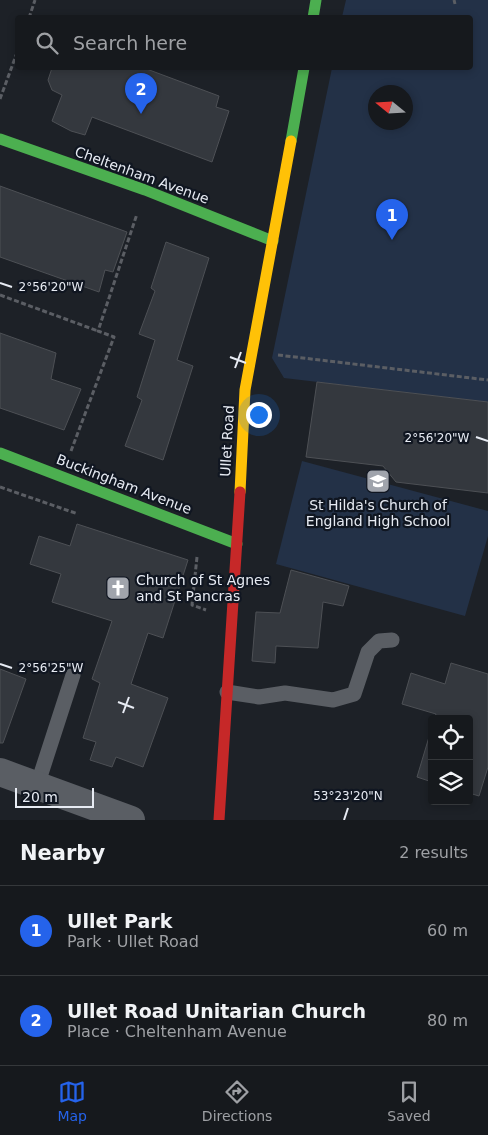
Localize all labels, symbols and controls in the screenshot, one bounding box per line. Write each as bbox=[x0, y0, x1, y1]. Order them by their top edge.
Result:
search box bbox=[15, 15, 473, 70]
icon: search bbox=[33, 29, 61, 57]
text: Search here bbox=[73, 32, 187, 54]
pin: 2 bbox=[125, 73, 157, 114]
north arrow bbox=[368, 85, 413, 130]
street label: Cheltenham Avenue bbox=[73, 143, 211, 207]
pin: 1 bbox=[376, 199, 408, 240]
text: 2°56'20"W bbox=[19, 280, 84, 294]
your location bbox=[246, 402, 272, 428]
street label: Ullet Road bbox=[217, 405, 237, 477]
text: 2°56'20"W bbox=[405, 431, 470, 445]
street label: Buckingham Avenue bbox=[54, 451, 194, 517]
school or university icon: St Hilda's Church of England High School bbox=[365, 468, 391, 494]
place label: St Hilda's Church of England High School bbox=[306, 497, 450, 529]
place label: Church of St Agnes and St Pancras bbox=[136, 572, 270, 604]
church icon: Church of St Agnes and St Pancras bbox=[105, 575, 131, 601]
text: 2°56'25"W bbox=[19, 661, 84, 675]
map controls bbox=[428, 715, 473, 805]
button: locate bbox=[428, 715, 473, 760]
button: layers bbox=[428, 760, 473, 805]
scale bar bbox=[15, 785, 94, 808]
text: 20 m bbox=[22, 789, 58, 805]
text: 53°23'20"N bbox=[313, 789, 383, 803]
text: Nearby bbox=[20, 841, 105, 865]
text: 2 results bbox=[399, 843, 468, 862]
text: Ullet Park bbox=[67, 910, 172, 932]
text: 1 bbox=[30, 921, 42, 940]
text: 60 m bbox=[427, 921, 468, 940]
text: Park · Ullet Road bbox=[67, 932, 199, 951]
text: Ullet Road Unitarian Church bbox=[67, 1000, 366, 1022]
text: 2 bbox=[30, 1011, 42, 1030]
text: 80 m bbox=[427, 1011, 468, 1030]
text: Place · Cheltenham Avenue bbox=[67, 1022, 287, 1041]
tab: Map bbox=[57, 1078, 87, 1124]
tab: Directions bbox=[202, 1078, 272, 1124]
tab: Saved bbox=[387, 1078, 431, 1124]

